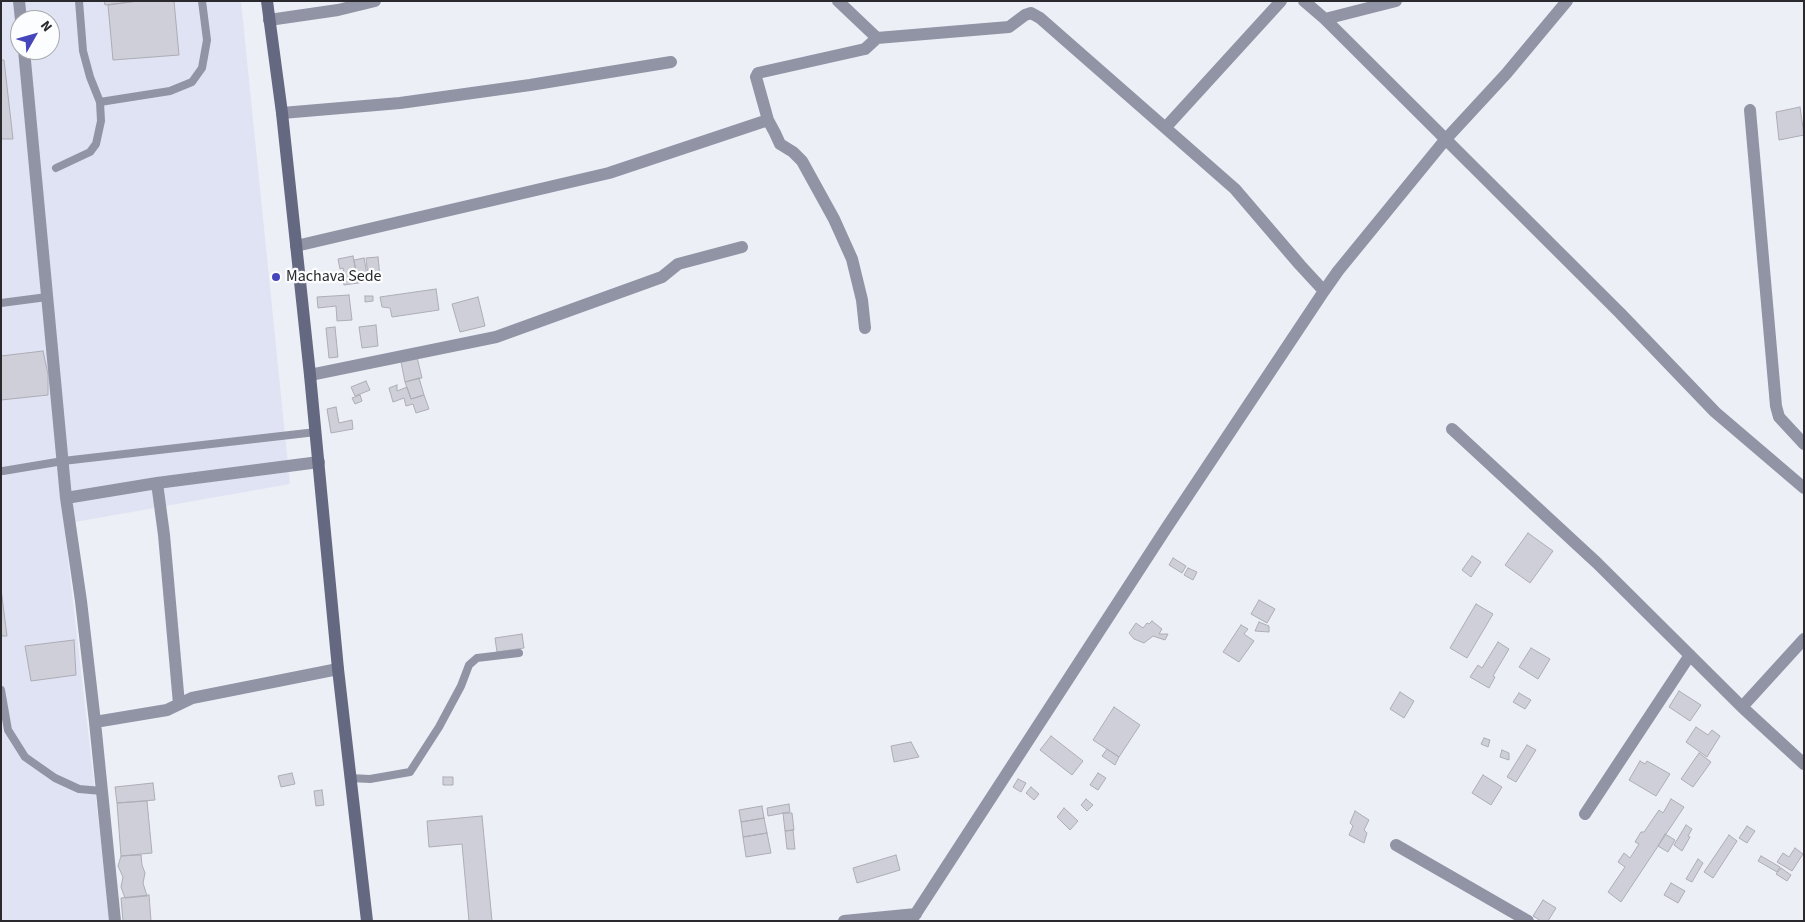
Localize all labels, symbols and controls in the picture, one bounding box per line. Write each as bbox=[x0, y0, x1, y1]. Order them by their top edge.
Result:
north arrow bbox=[10, 10, 60, 60]
text: N bbox=[35, 17, 57, 36]
place label: Machava Sede bbox=[286, 267, 381, 287]
marker: Machava Sede bbox=[270, 271, 282, 283]

